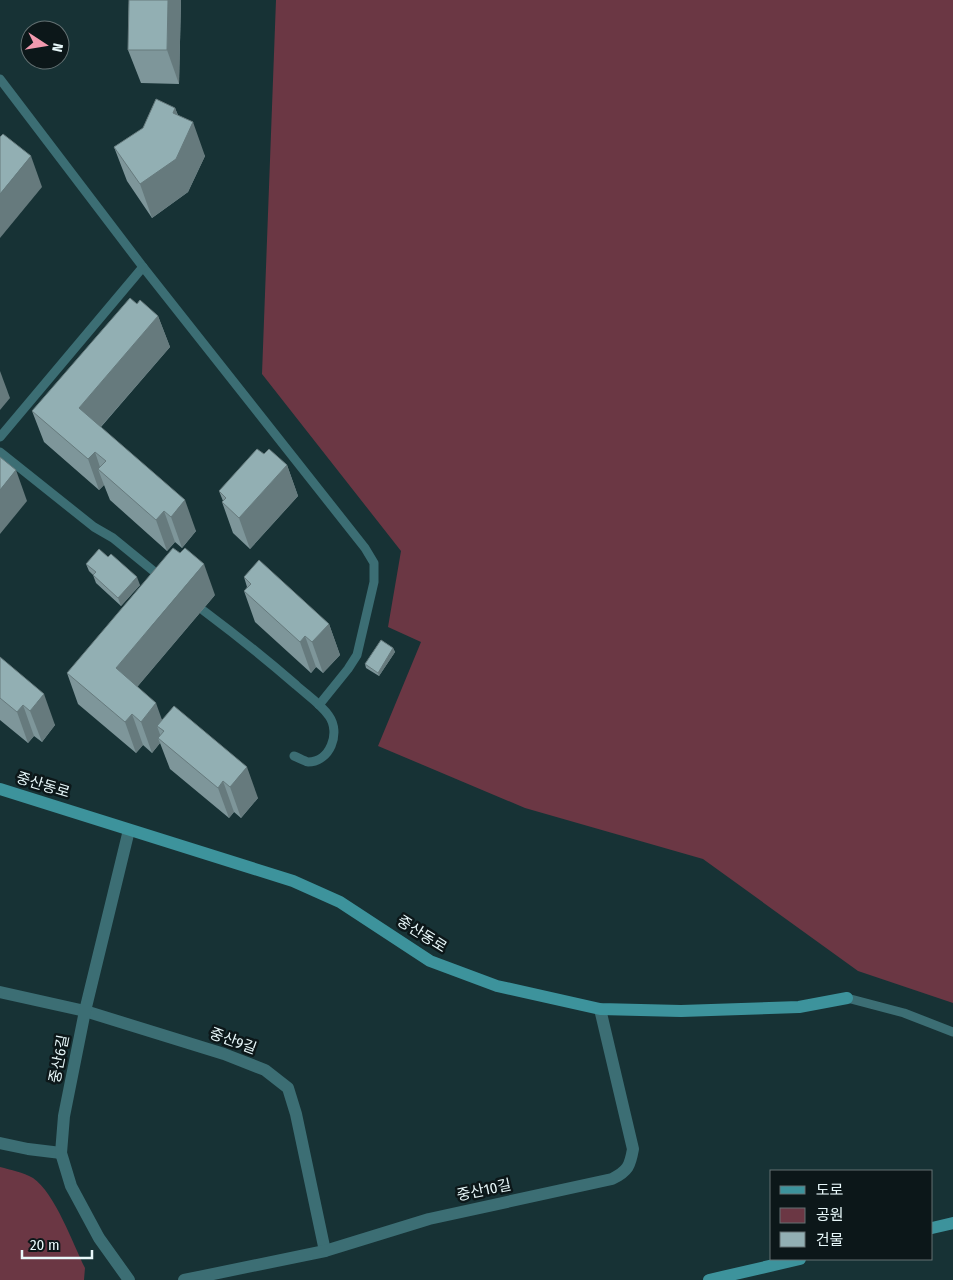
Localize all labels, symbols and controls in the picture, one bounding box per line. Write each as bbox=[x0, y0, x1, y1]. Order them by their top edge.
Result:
north arrow bbox=[20, 20, 70, 70]
text: N bbox=[48, 42, 66, 53]
street label: 중산동로 bbox=[14, 768, 72, 802]
street label: 중산동로 bbox=[394, 912, 450, 956]
street label: 중산9길 bbox=[207, 1024, 259, 1058]
street label: 중산6길 bbox=[46, 1033, 72, 1085]
legend bbox=[770, 1170, 933, 1260]
street label: 중산10길 bbox=[455, 1175, 513, 1205]
text: 도로 bbox=[816, 1181, 844, 1199]
text: 공원 bbox=[816, 1206, 844, 1224]
scale bar bbox=[22, 1228, 92, 1260]
text: 건물 bbox=[816, 1231, 844, 1249]
text: 20 m bbox=[30, 1236, 60, 1254]

